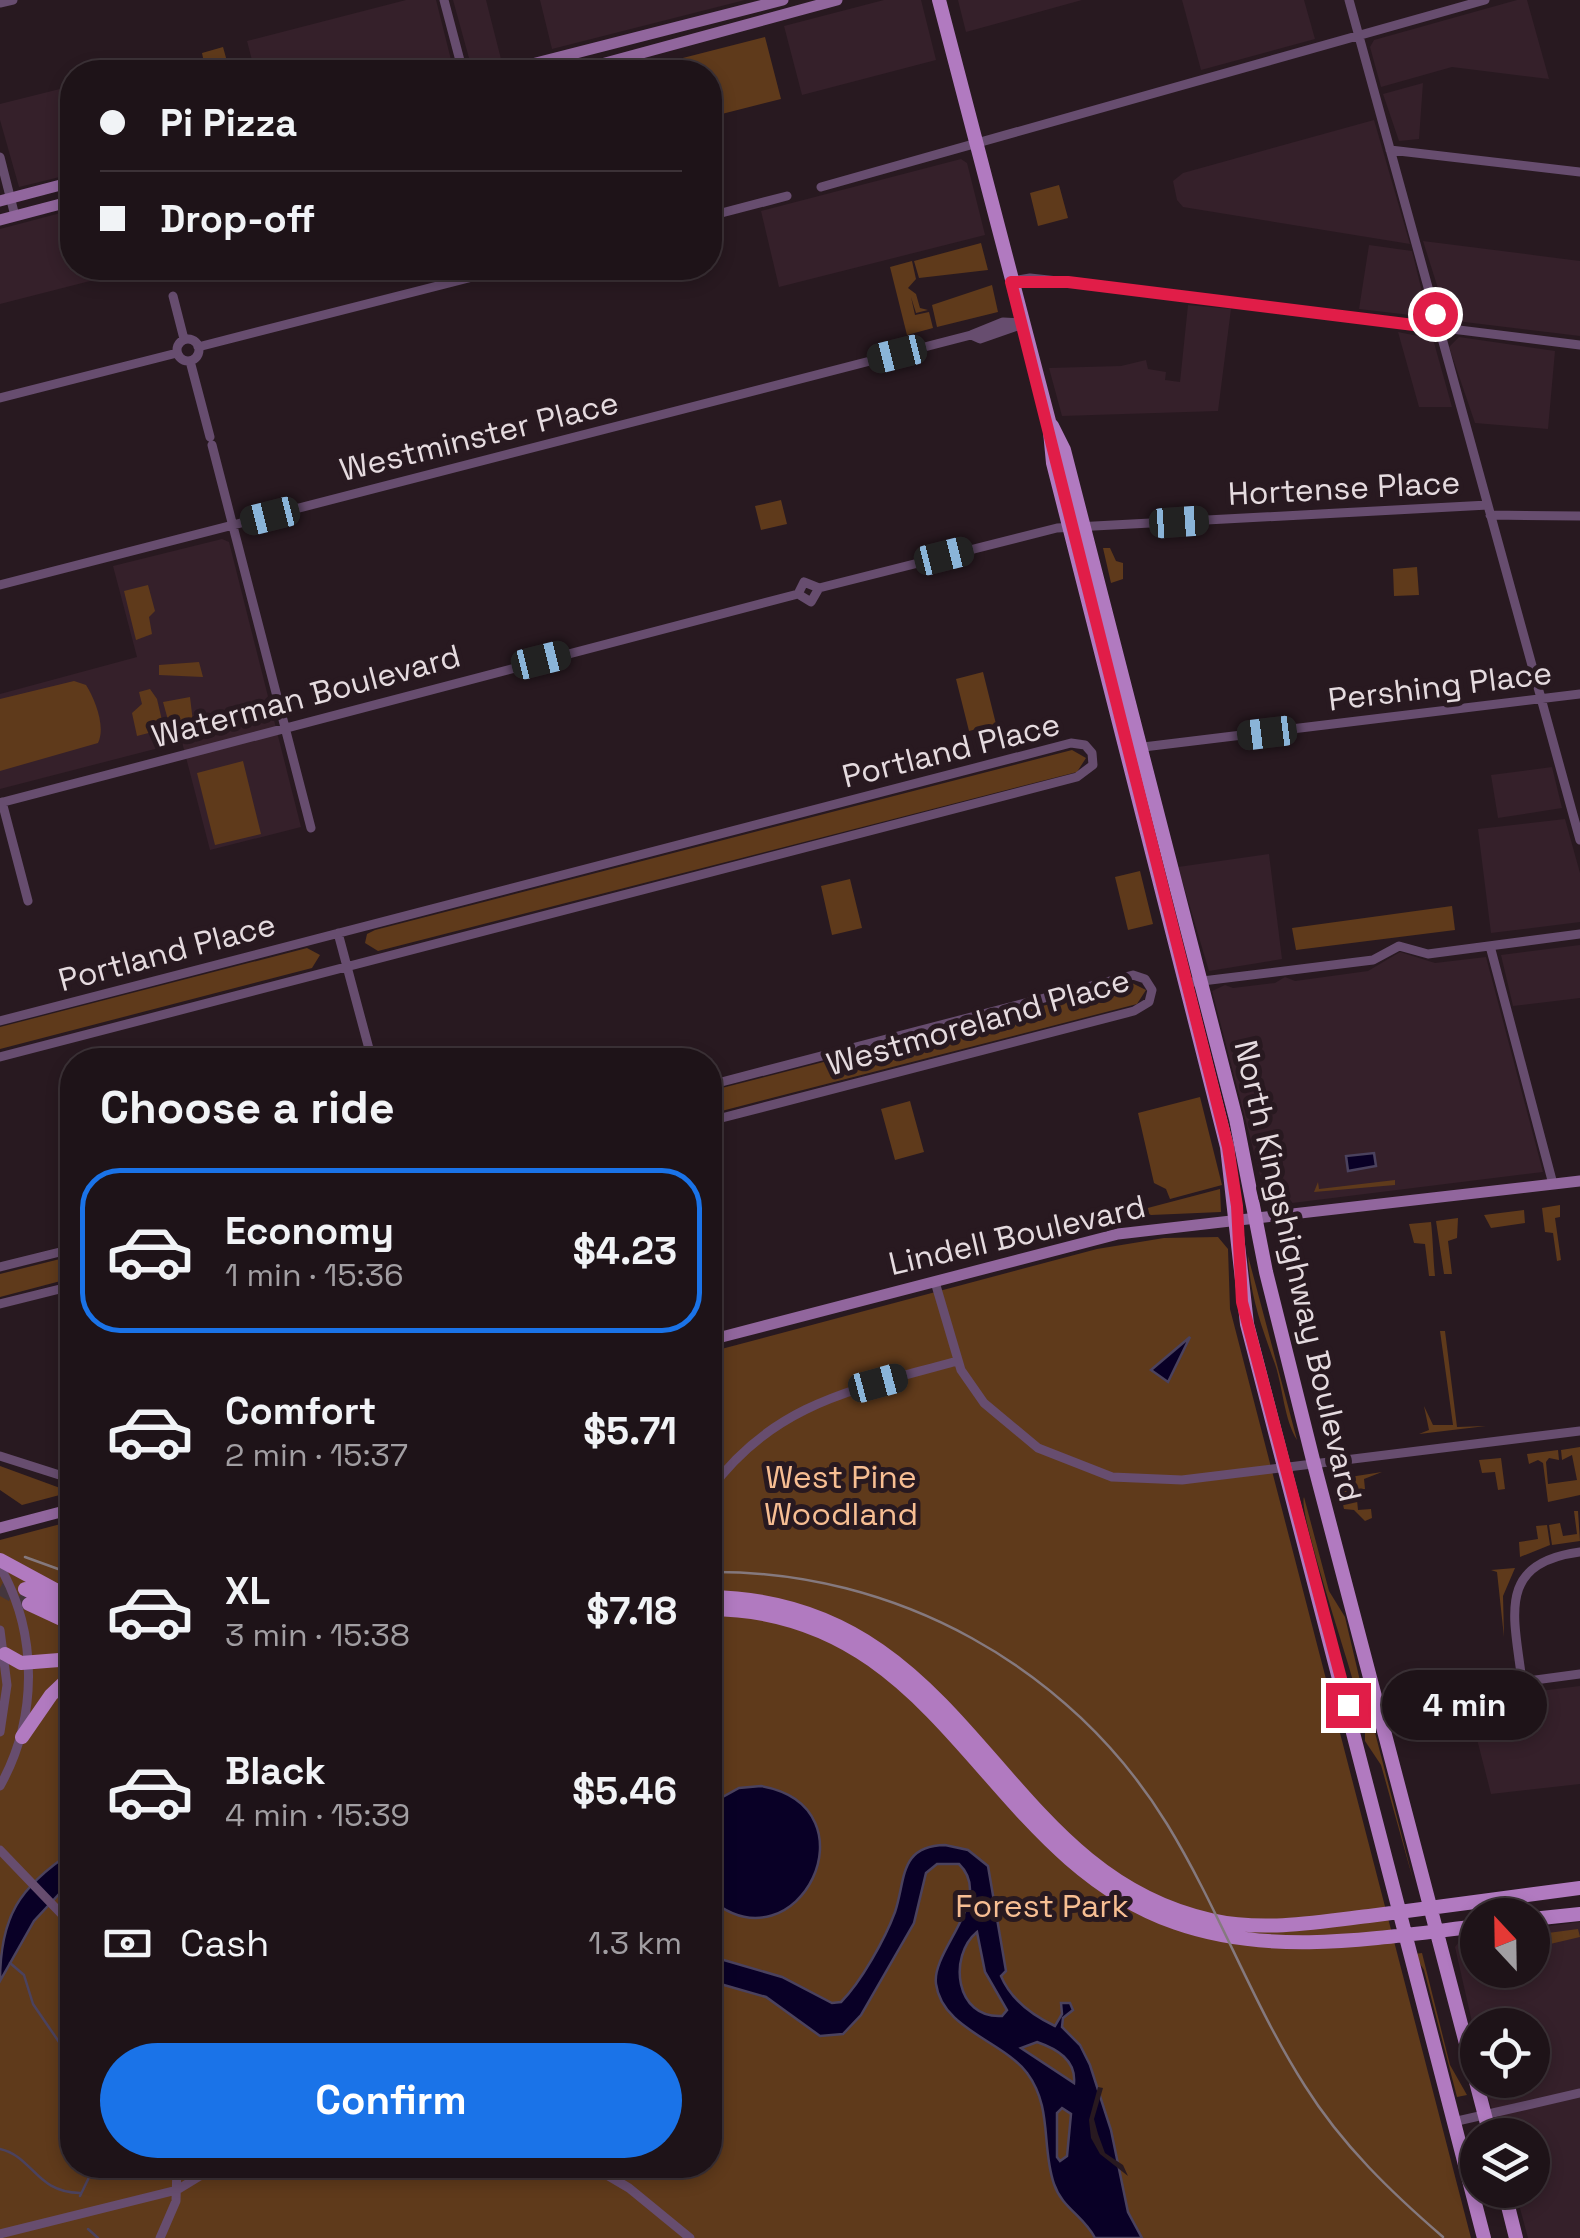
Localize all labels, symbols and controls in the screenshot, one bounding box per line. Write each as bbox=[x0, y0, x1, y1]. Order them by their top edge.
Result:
text: Pi Pizza bbox=[160, 99, 297, 147]
text: Drop-off bbox=[160, 195, 315, 243]
route start bbox=[1413, 292, 1458, 337]
car bbox=[864, 332, 930, 376]
street label: Westminster Place bbox=[336, 382, 622, 490]
street label: Hortense Place bbox=[1227, 462, 1461, 514]
car bbox=[237, 494, 303, 538]
car bbox=[1148, 505, 1210, 539]
car bbox=[911, 534, 977, 578]
street label: Waterman Boulevard bbox=[147, 636, 465, 756]
car bbox=[508, 638, 574, 682]
street label: Pershing Place bbox=[1326, 652, 1554, 720]
street label: Portland Place bbox=[838, 704, 1064, 796]
car bbox=[1235, 714, 1299, 752]
street label: Portland Place bbox=[54, 904, 280, 1000]
street label: Westmoreland Place bbox=[822, 960, 1134, 1084]
street label: North Kingshighway Boulevard bbox=[1225, 1036, 1371, 1506]
text: Choose a ride bbox=[100, 1079, 395, 1136]
street label: Lindell Boulevard bbox=[885, 1186, 1149, 1284]
icon: car bbox=[105, 1206, 195, 1296]
text: Economy bbox=[225, 1207, 394, 1255]
text: $4.23 bbox=[573, 1227, 677, 1275]
text: 1 min · 15:36 bbox=[225, 1255, 404, 1295]
car bbox=[845, 1361, 911, 1405]
icon: car bbox=[105, 1386, 195, 1476]
text: Comfort bbox=[225, 1387, 376, 1435]
text: $5.71 bbox=[583, 1407, 677, 1455]
text: 2 min · 15:37 bbox=[225, 1435, 408, 1475]
park label: West Pine Woodland bbox=[764, 1457, 918, 1534]
icon: car bbox=[105, 1566, 195, 1656]
text: XL bbox=[225, 1567, 270, 1615]
text: $7.18 bbox=[586, 1587, 677, 1635]
text: 3 min · 15:38 bbox=[225, 1615, 410, 1655]
callout: 4 min bbox=[1383, 1670, 1548, 1740]
route end bbox=[1326, 1683, 1371, 1728]
text: 4 min bbox=[1422, 1685, 1507, 1725]
icon: car bbox=[105, 1746, 195, 1836]
text: Black bbox=[225, 1747, 326, 1795]
text: $5.46 bbox=[572, 1767, 677, 1815]
text: 4 min · 15:39 bbox=[225, 1795, 410, 1835]
park label: Forest Park bbox=[955, 1886, 1129, 1926]
north arrow bbox=[1460, 1898, 1550, 1988]
map controls bbox=[1460, 1898, 1550, 2208]
icon: cash bbox=[100, 1916, 155, 1971]
text: Cash bbox=[180, 1919, 269, 1967]
text: 1.3 km bbox=[588, 1923, 682, 1963]
button: locate bbox=[1460, 2008, 1550, 2098]
button: Confirm bbox=[100, 2043, 682, 2158]
button: layers bbox=[1460, 2118, 1550, 2208]

